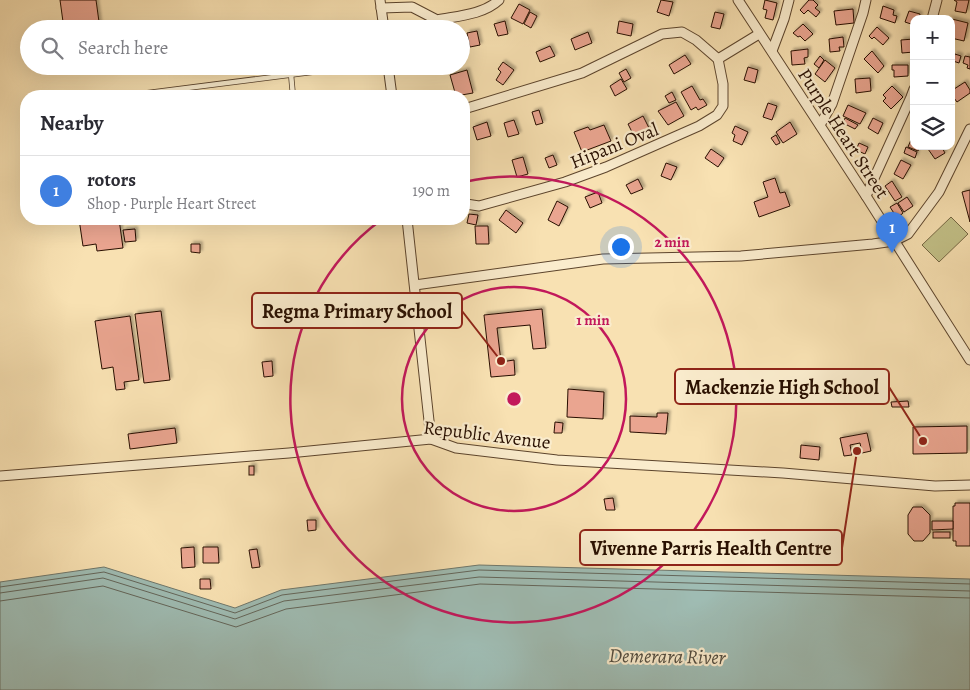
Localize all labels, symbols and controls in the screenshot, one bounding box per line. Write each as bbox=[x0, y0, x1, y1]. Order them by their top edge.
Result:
map controls bbox=[910, 15, 955, 150]
button: + bbox=[910, 15, 955, 60]
search box bbox=[20, 20, 470, 75]
icon: search bbox=[38, 34, 66, 62]
text: Search here bbox=[78, 35, 168, 61]
button: − bbox=[910, 60, 955, 105]
street label: Purple Heart Street bbox=[791, 63, 895, 204]
button: layers bbox=[910, 105, 955, 150]
text: Nearby bbox=[40, 109, 103, 137]
street label: Hipani Oval bbox=[566, 116, 663, 175]
text: rotors bbox=[87, 167, 136, 193]
text: 1 bbox=[53, 180, 59, 202]
text: 190 m bbox=[412, 180, 450, 202]
text: Shop · Purple Heart Street bbox=[87, 193, 256, 215]
pin: 1 bbox=[876, 212, 908, 253]
text: 2 min bbox=[654, 232, 690, 252]
your location bbox=[608, 234, 634, 260]
callout: Regma Primary School bbox=[252, 293, 462, 328]
text: Regma Primary School bbox=[262, 298, 453, 325]
text: 1 min bbox=[576, 310, 610, 330]
callout: Mackenzie High School bbox=[675, 369, 889, 404]
text: Mackenzie High School bbox=[685, 374, 880, 401]
centre of rings bbox=[505, 390, 523, 408]
street label: Republic Avenue bbox=[422, 414, 552, 456]
callout: Vivenne Parris Health Centre bbox=[580, 530, 842, 565]
text: Vivenne Parris Health Centre bbox=[589, 535, 832, 562]
water label: Demerara River bbox=[608, 642, 727, 671]

